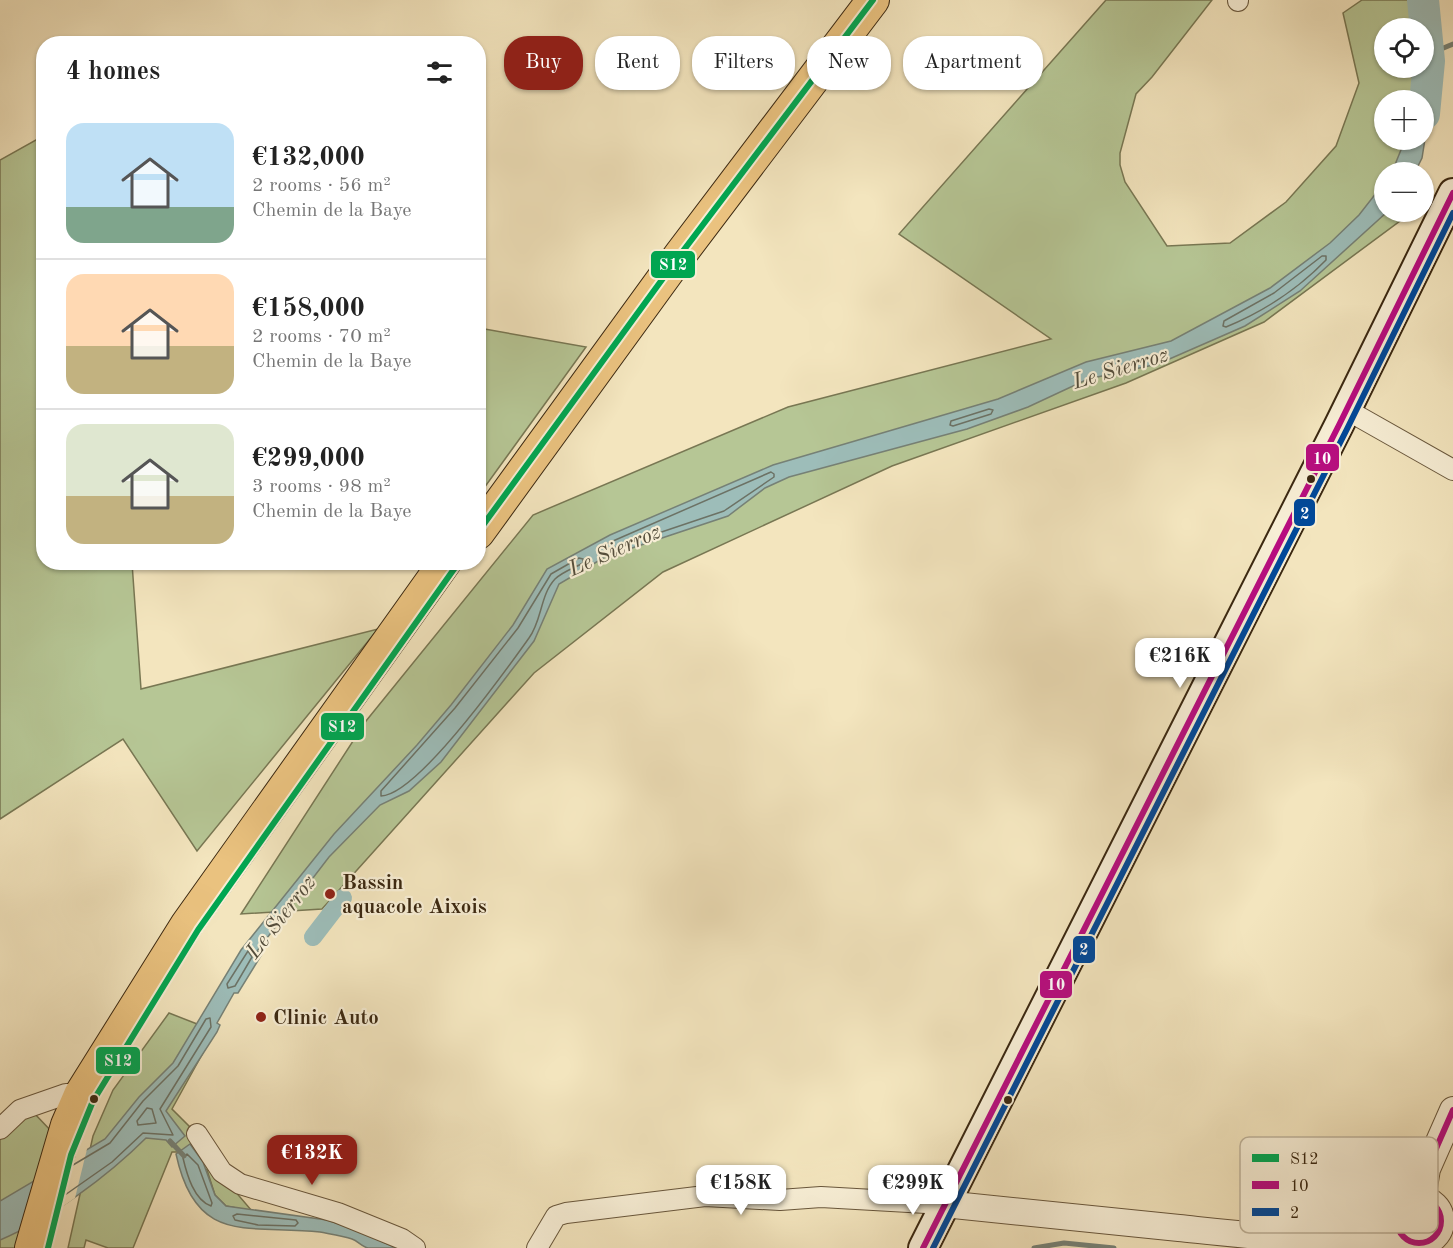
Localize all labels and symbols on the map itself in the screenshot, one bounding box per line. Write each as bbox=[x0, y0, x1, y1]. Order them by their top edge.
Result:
line badge: S12 bbox=[650, 250, 696, 279]
text: S12 bbox=[659, 258, 687, 274]
water label: Le Sierroz bbox=[1069, 344, 1171, 394]
line badge: 10 bbox=[1305, 443, 1340, 472]
text: 10 bbox=[1313, 452, 1331, 468]
unlabelled marker bbox=[1305, 473, 1317, 485]
line badge: 2 bbox=[1293, 498, 1316, 527]
text: 2 bbox=[1300, 507, 1310, 523]
water label: Le Sierroz bbox=[564, 521, 665, 581]
pin: €216K bbox=[1138, 638, 1222, 689]
line badge: S12 bbox=[320, 712, 365, 741]
text: S12 bbox=[328, 720, 356, 736]
water label: Le Sierroz bbox=[242, 871, 321, 964]
place label: Bassin aquacole Aixois bbox=[342, 873, 487, 918]
marker: Bassin aquacole Aixois bbox=[323, 887, 337, 901]
line badge: 2 bbox=[1072, 935, 1096, 964]
text: 2 bbox=[1079, 943, 1089, 959]
line badge: 10 bbox=[1039, 970, 1073, 999]
text: 10 bbox=[1047, 978, 1065, 994]
place label: Clinic Auto bbox=[273, 1008, 379, 1029]
marker: Clinic Auto bbox=[254, 1010, 268, 1024]
line badge: S12 bbox=[95, 1046, 141, 1075]
text: S12 bbox=[104, 1054, 132, 1070]
unlabelled marker bbox=[88, 1093, 100, 1105]
unlabelled marker bbox=[1002, 1094, 1014, 1106]
pin: €132K bbox=[270, 1135, 354, 1186]
legend bbox=[1240, 1137, 1438, 1233]
text: S12 bbox=[1290, 1152, 1318, 1168]
pin: €158K bbox=[699, 1165, 783, 1216]
pin: €299K bbox=[871, 1165, 955, 1216]
text: 10 bbox=[1290, 1179, 1309, 1195]
text: 2 bbox=[1290, 1206, 1299, 1222]

